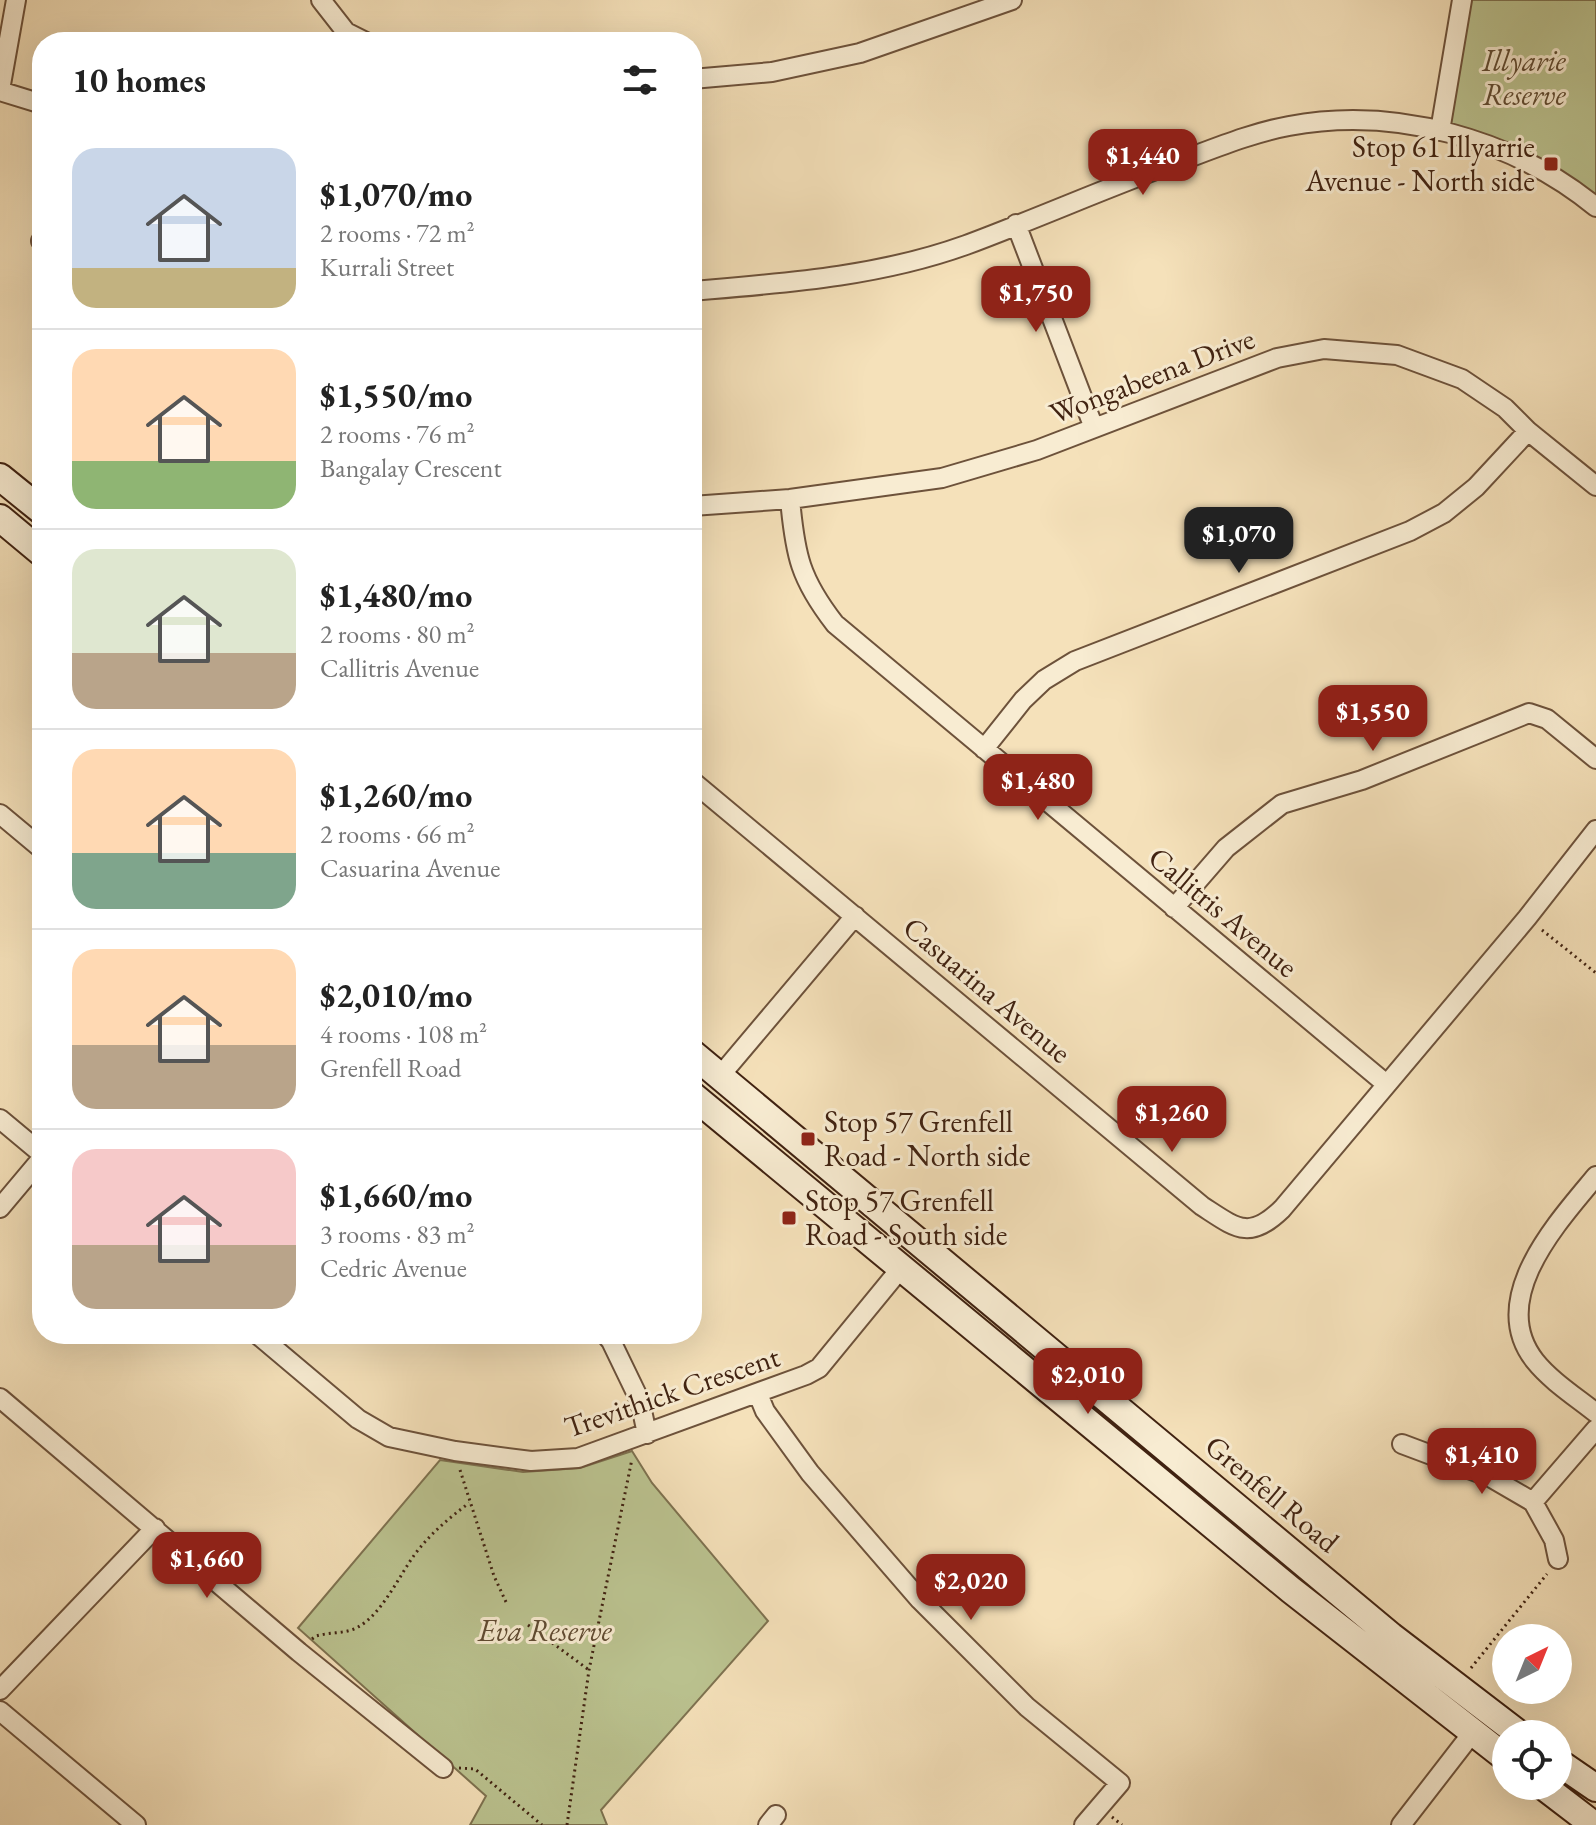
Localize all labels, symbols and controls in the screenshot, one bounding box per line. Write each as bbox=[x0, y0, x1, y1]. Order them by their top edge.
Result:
park label: Illyarie Reserve bbox=[1481, 41, 1567, 114]
text: 10 homes bbox=[72, 58, 206, 102]
icon: filters bbox=[618, 58, 662, 102]
place label: Stop 61 Illyarrie Avenue - North side bbox=[1304, 127, 1535, 200]
pin: $1,440 bbox=[1078, 129, 1208, 197]
text: $1,440 bbox=[1106, 138, 1180, 172]
marker: Stop 61 Illyarrie Avenue - North side bbox=[1542, 155, 1560, 173]
text: $1,070/mo bbox=[320, 172, 472, 216]
icon: home bbox=[136, 180, 232, 276]
text: 2 rooms · 72 m² bbox=[320, 216, 475, 250]
text: Kurrali Street bbox=[320, 250, 454, 284]
pin: $1,750 bbox=[971, 266, 1101, 334]
text: $1,750 bbox=[999, 275, 1073, 309]
street label: Wongabeena Drive bbox=[1044, 319, 1260, 433]
text: $1,550/mo bbox=[320, 373, 472, 417]
icon: home bbox=[136, 381, 232, 477]
text: 2 rooms · 76 m² bbox=[320, 417, 475, 451]
text: Bangalay Crescent bbox=[320, 451, 502, 485]
pin: $1,070 bbox=[1174, 507, 1304, 575]
text: $1,070 bbox=[1202, 516, 1276, 550]
text: $1,480/mo bbox=[320, 573, 472, 617]
icon: home bbox=[136, 581, 232, 677]
text: 2 rooms · 80 m² bbox=[320, 617, 475, 651]
text: Callitris Avenue bbox=[320, 651, 479, 685]
pin: $1,550 bbox=[1308, 685, 1438, 753]
text: $1,550 bbox=[1336, 694, 1410, 728]
pin: $1,480 bbox=[973, 754, 1103, 822]
text: $1,480 bbox=[1001, 763, 1075, 797]
text: $1,260/mo bbox=[320, 773, 472, 817]
icon: home bbox=[136, 781, 232, 877]
text: 2 rooms · 66 m² bbox=[320, 817, 475, 851]
street label: Callitris Avenue bbox=[1140, 838, 1306, 986]
text: Casuarina Avenue bbox=[320, 851, 500, 885]
street label: Casuarina Avenue bbox=[895, 908, 1080, 1071]
text: $2,010/mo bbox=[320, 973, 472, 1017]
icon: home bbox=[136, 981, 232, 1077]
text: 4 rooms · 108 m² bbox=[320, 1017, 487, 1051]
text: Grenfell Road bbox=[320, 1051, 461, 1085]
pin: $1,260 bbox=[1107, 1086, 1237, 1154]
text: $1,260 bbox=[1135, 1095, 1209, 1129]
place label: Stop 57 Grenfell Road - North side bbox=[824, 1102, 1030, 1175]
marker: Stop 57 Grenfell Road - North side bbox=[799, 1130, 817, 1148]
text: $1,660/mo bbox=[320, 1173, 472, 1217]
icon: home bbox=[136, 1181, 232, 1277]
place label: Stop 57 Grenfell Road - South side bbox=[805, 1181, 1007, 1254]
marker: Stop 57 Grenfell Road - South side bbox=[780, 1209, 798, 1227]
text: 3 rooms · 83 m² bbox=[320, 1217, 475, 1251]
text: Cedric Avenue bbox=[320, 1251, 467, 1285]
street label: Trevithick Crescent bbox=[559, 1336, 785, 1447]
pin: $2,010 bbox=[1023, 1348, 1153, 1416]
text: $2,010 bbox=[1051, 1357, 1125, 1391]
street label: Grenfell Road bbox=[1197, 1426, 1348, 1561]
pin: $1,410 bbox=[1417, 1428, 1547, 1496]
text: $1,410 bbox=[1445, 1437, 1519, 1471]
pin: $1,660 bbox=[142, 1532, 272, 1600]
text: $1,660 bbox=[170, 1541, 244, 1575]
pin: $2,020 bbox=[906, 1554, 1036, 1622]
text: $2,020 bbox=[934, 1563, 1008, 1597]
park label: Eva Reserve bbox=[477, 1611, 613, 1650]
north arrow bbox=[1492, 1624, 1572, 1704]
map controls bbox=[1492, 1624, 1572, 1800]
button: locate bbox=[1492, 1720, 1572, 1800]

